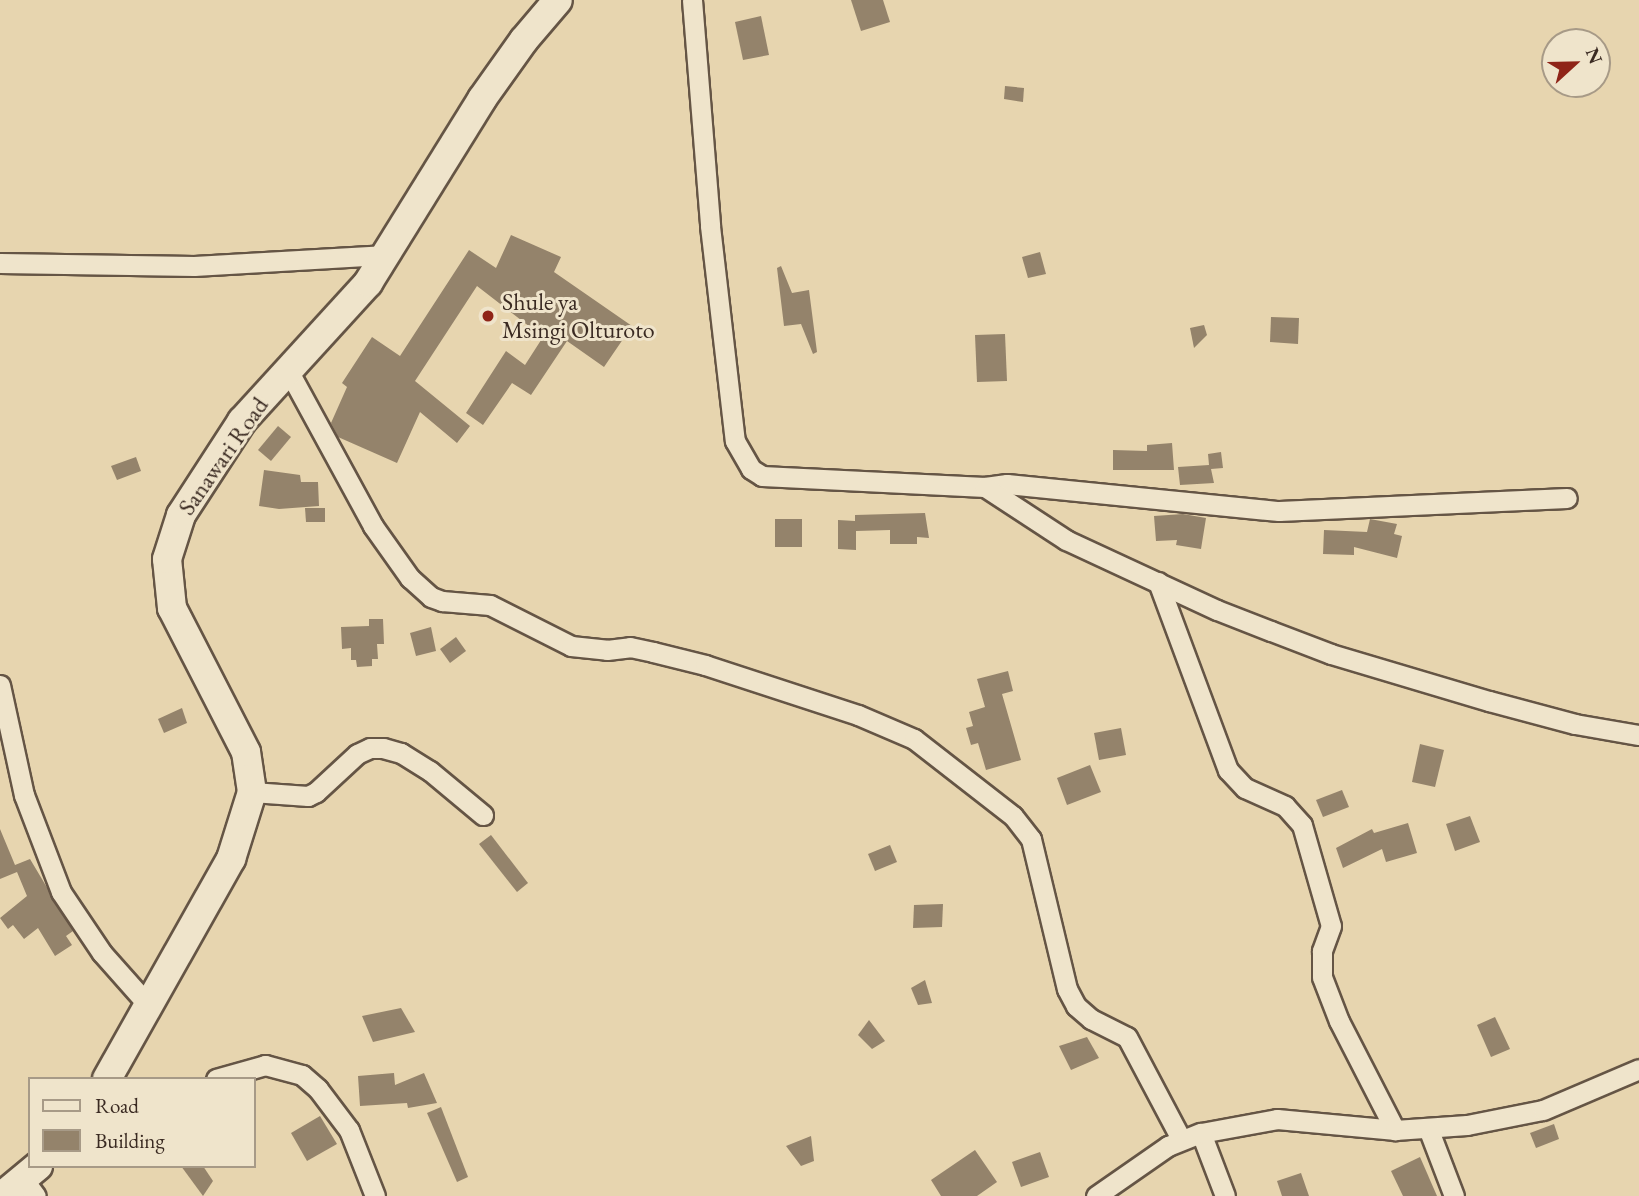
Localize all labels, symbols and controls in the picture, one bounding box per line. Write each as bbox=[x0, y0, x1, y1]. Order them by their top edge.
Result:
north arrow bbox=[1541, 28, 1611, 98]
text: N bbox=[1580, 44, 1609, 68]
place label: Shule ya Msingi Olturoto bbox=[502, 288, 655, 344]
marker: Shule ya Msingi Olturoto bbox=[480, 308, 496, 324]
street label: Sanawari Road bbox=[172, 392, 274, 520]
legend bbox=[28, 1077, 256, 1168]
text: Road bbox=[95, 1092, 139, 1119]
text: Building bbox=[95, 1127, 165, 1154]

